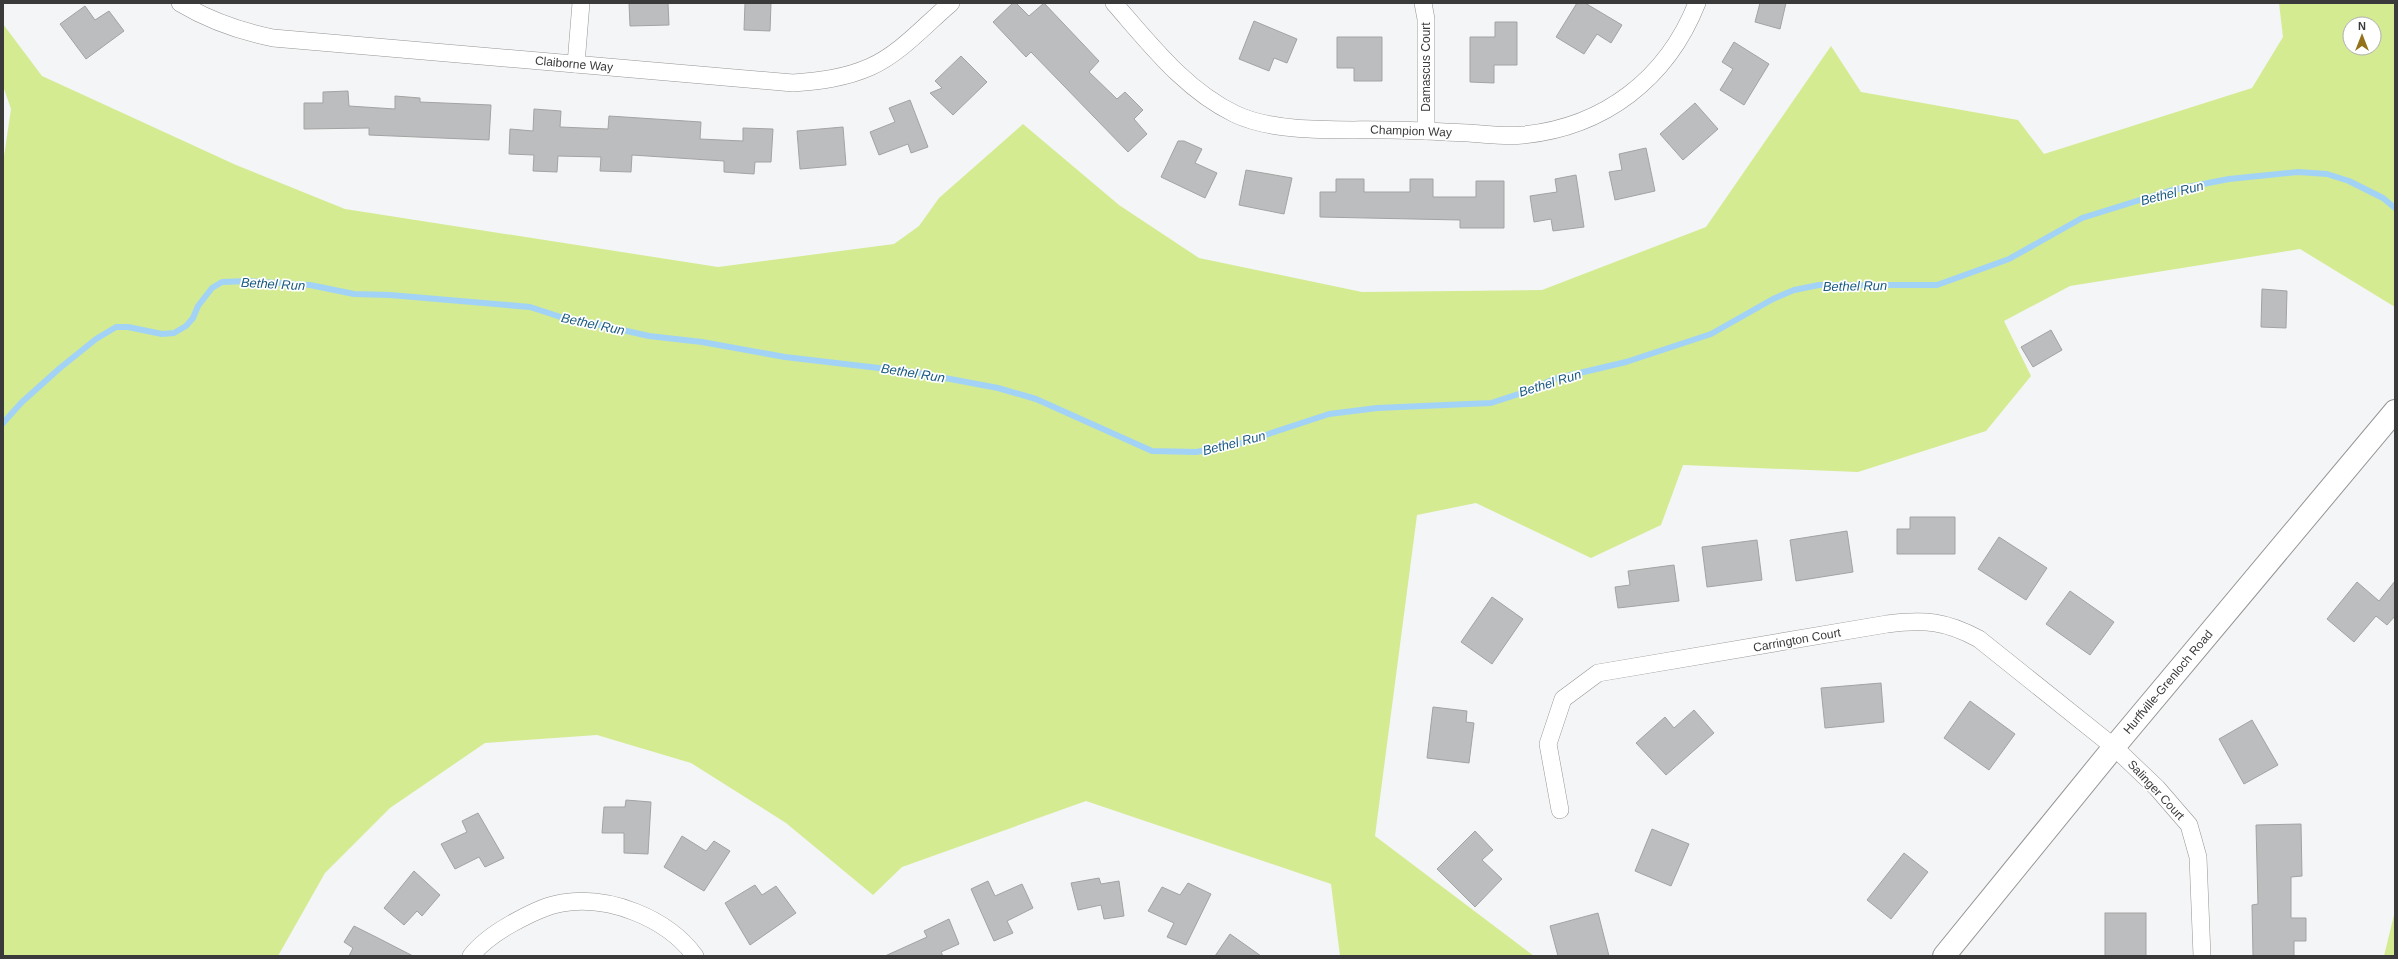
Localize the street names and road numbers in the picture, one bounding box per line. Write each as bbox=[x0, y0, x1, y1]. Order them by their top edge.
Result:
street label: Damascus Court bbox=[1419, 22, 1433, 112]
street label: Claiborne Way bbox=[534, 54, 614, 74]
street label: Champion Way bbox=[1370, 123, 1452, 139]
street label: Carrington Court bbox=[1752, 625, 1843, 655]
street label: Hurffville-Grenloch Road bbox=[2120, 627, 2216, 737]
street label: Salinger Court bbox=[2125, 757, 2188, 823]

